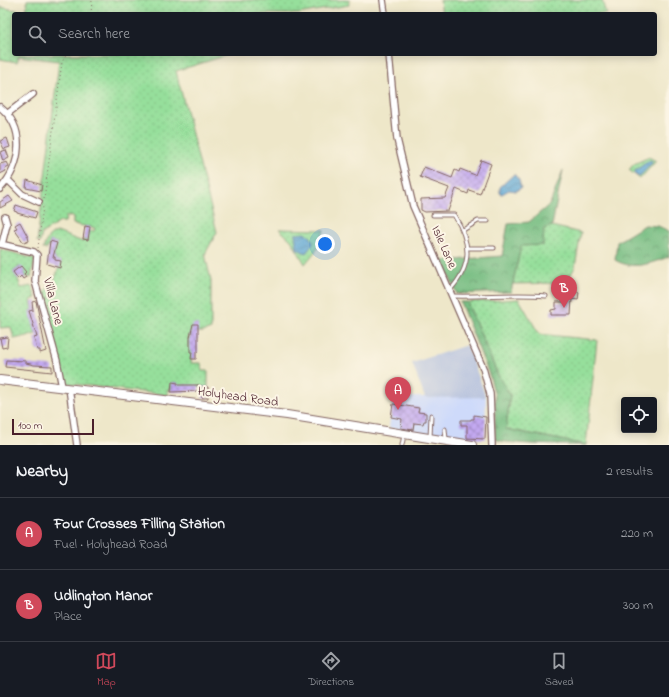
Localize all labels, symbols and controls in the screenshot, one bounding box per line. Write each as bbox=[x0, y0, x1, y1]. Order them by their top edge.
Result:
search box bbox=[12, 12, 657, 56]
icon: search bbox=[26, 23, 48, 45]
text: Search here bbox=[58, 23, 130, 45]
street label: Isle Lane bbox=[426, 223, 462, 272]
your location bbox=[315, 234, 335, 254]
street label: Villa Lane bbox=[38, 275, 68, 327]
pin: B bbox=[551, 275, 577, 308]
pin: A bbox=[385, 377, 411, 410]
street label: Holyhead Road bbox=[196, 382, 280, 413]
map controls bbox=[621, 397, 657, 433]
button: locate bbox=[621, 397, 657, 433]
scale bar bbox=[12, 417, 94, 436]
text: 100 m bbox=[18, 418, 42, 434]
text: Nearby bbox=[16, 459, 68, 484]
text: 2 results bbox=[606, 462, 653, 481]
text: Four Crosses Filling Station bbox=[54, 513, 225, 535]
text: A bbox=[25, 524, 33, 543]
text: 220 m bbox=[621, 524, 653, 543]
text: Fuel · Holyhead Road bbox=[54, 535, 167, 554]
text: Udlington Manor bbox=[54, 585, 152, 607]
text: B bbox=[25, 596, 33, 615]
text: 300 m bbox=[623, 596, 653, 615]
text: Place bbox=[54, 607, 82, 626]
tab: Map bbox=[95, 650, 117, 690]
tab: Directions bbox=[308, 650, 354, 690]
tab: Saved bbox=[545, 650, 574, 690]

